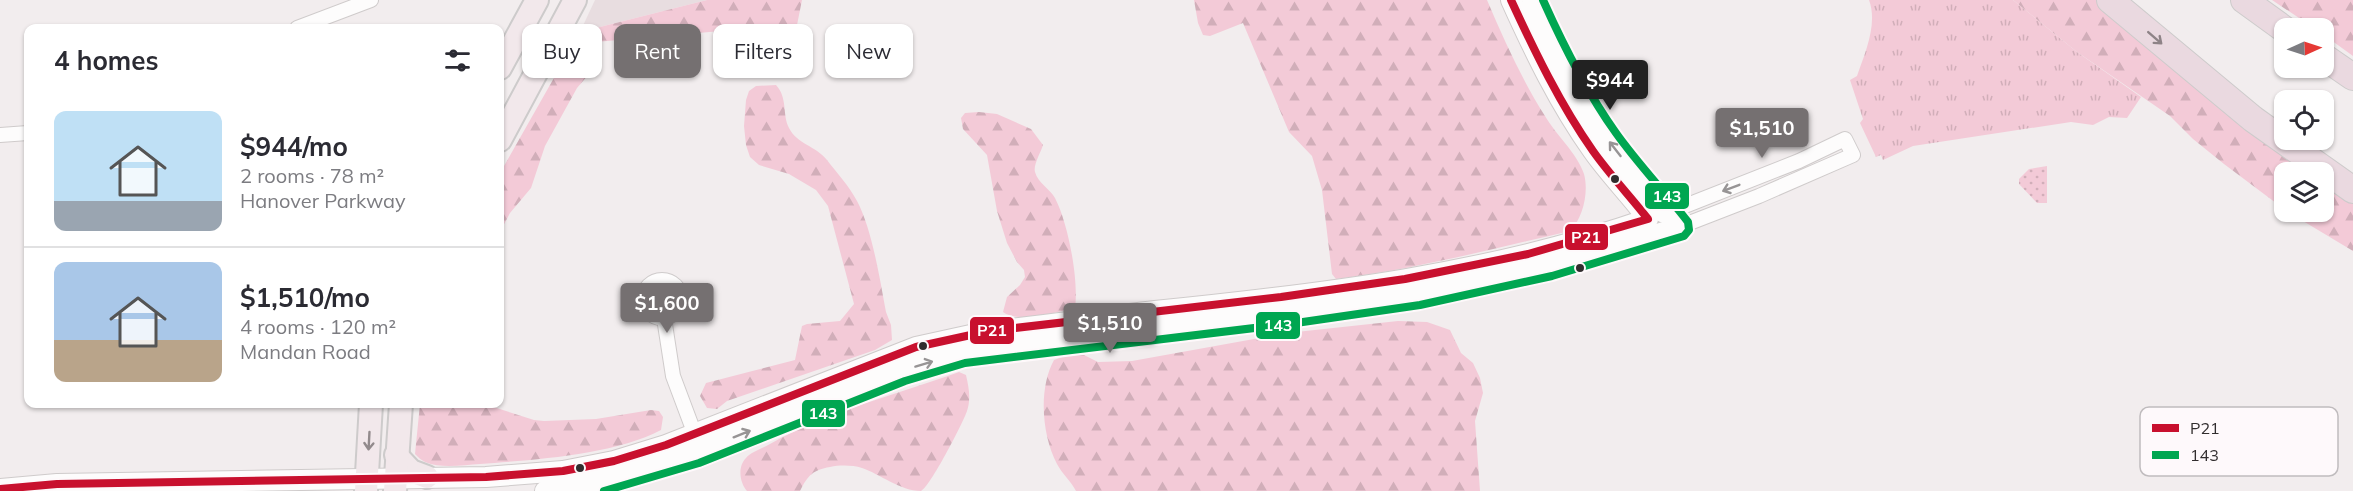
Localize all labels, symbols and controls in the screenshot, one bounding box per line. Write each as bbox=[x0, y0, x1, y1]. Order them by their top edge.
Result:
north arrow bbox=[2274, 18, 2334, 78]
map controls bbox=[2274, 18, 2334, 222]
chip: Buy bbox=[522, 24, 602, 78]
chip: Rent bbox=[614, 24, 701, 78]
chip: Filters bbox=[713, 24, 813, 78]
chip: New bbox=[825, 24, 913, 78]
one-way arrow bbox=[2147, 31, 2162, 45]
text: 4 homes bbox=[54, 44, 158, 77]
icon: filters bbox=[441, 44, 474, 77]
pin: $944 bbox=[1574, 60, 1646, 111]
text: $944 bbox=[1586, 67, 1634, 92]
button: locate bbox=[2274, 90, 2334, 150]
pin: $1,510 bbox=[1713, 108, 1811, 159]
text: $1,510 bbox=[1730, 115, 1794, 140]
text: $944/mo bbox=[240, 130, 348, 163]
icon: home bbox=[102, 135, 174, 207]
one-way arrow bbox=[1608, 141, 1621, 157]
button: layers bbox=[2274, 162, 2334, 222]
text: 2 rooms · 78 m² bbox=[240, 163, 384, 188]
unlabelled marker bbox=[1609, 173, 1621, 185]
line badge: 143 bbox=[1644, 182, 1690, 210]
one-way arrow bbox=[1723, 183, 1741, 194]
text: 143 bbox=[1653, 186, 1681, 206]
text: Hanover Parkway bbox=[240, 188, 406, 213]
line badge: P21 bbox=[1564, 223, 1609, 251]
text: P21 bbox=[1571, 227, 1601, 247]
unlabelled marker bbox=[1574, 262, 1586, 274]
text: $1,510/mo bbox=[240, 281, 370, 314]
pin: $1,600 bbox=[618, 283, 716, 334]
icon: home bbox=[102, 286, 174, 358]
text: $1,600 bbox=[635, 290, 699, 315]
pin: $1,510 bbox=[1061, 303, 1159, 354]
text: $1,510 bbox=[1078, 310, 1142, 335]
line badge: 143 bbox=[1255, 311, 1301, 340]
text: 4 rooms · 120 m² bbox=[240, 314, 396, 339]
text: 143 bbox=[1264, 315, 1292, 335]
line badge: P21 bbox=[969, 316, 1015, 345]
text: P21 bbox=[977, 320, 1007, 340]
text: Mandan Road bbox=[240, 339, 371, 364]
unlabelled marker bbox=[917, 340, 929, 352]
one-way arrow bbox=[914, 358, 933, 369]
line badge: 143 bbox=[801, 399, 846, 428]
text: 143 bbox=[809, 403, 837, 423]
legend bbox=[2140, 407, 2338, 476]
text: P21 bbox=[2190, 418, 2220, 438]
one-way arrow bbox=[732, 428, 751, 439]
one-way arrow bbox=[363, 430, 374, 450]
text: 143 bbox=[2190, 445, 2219, 465]
unlabelled marker bbox=[574, 462, 586, 474]

